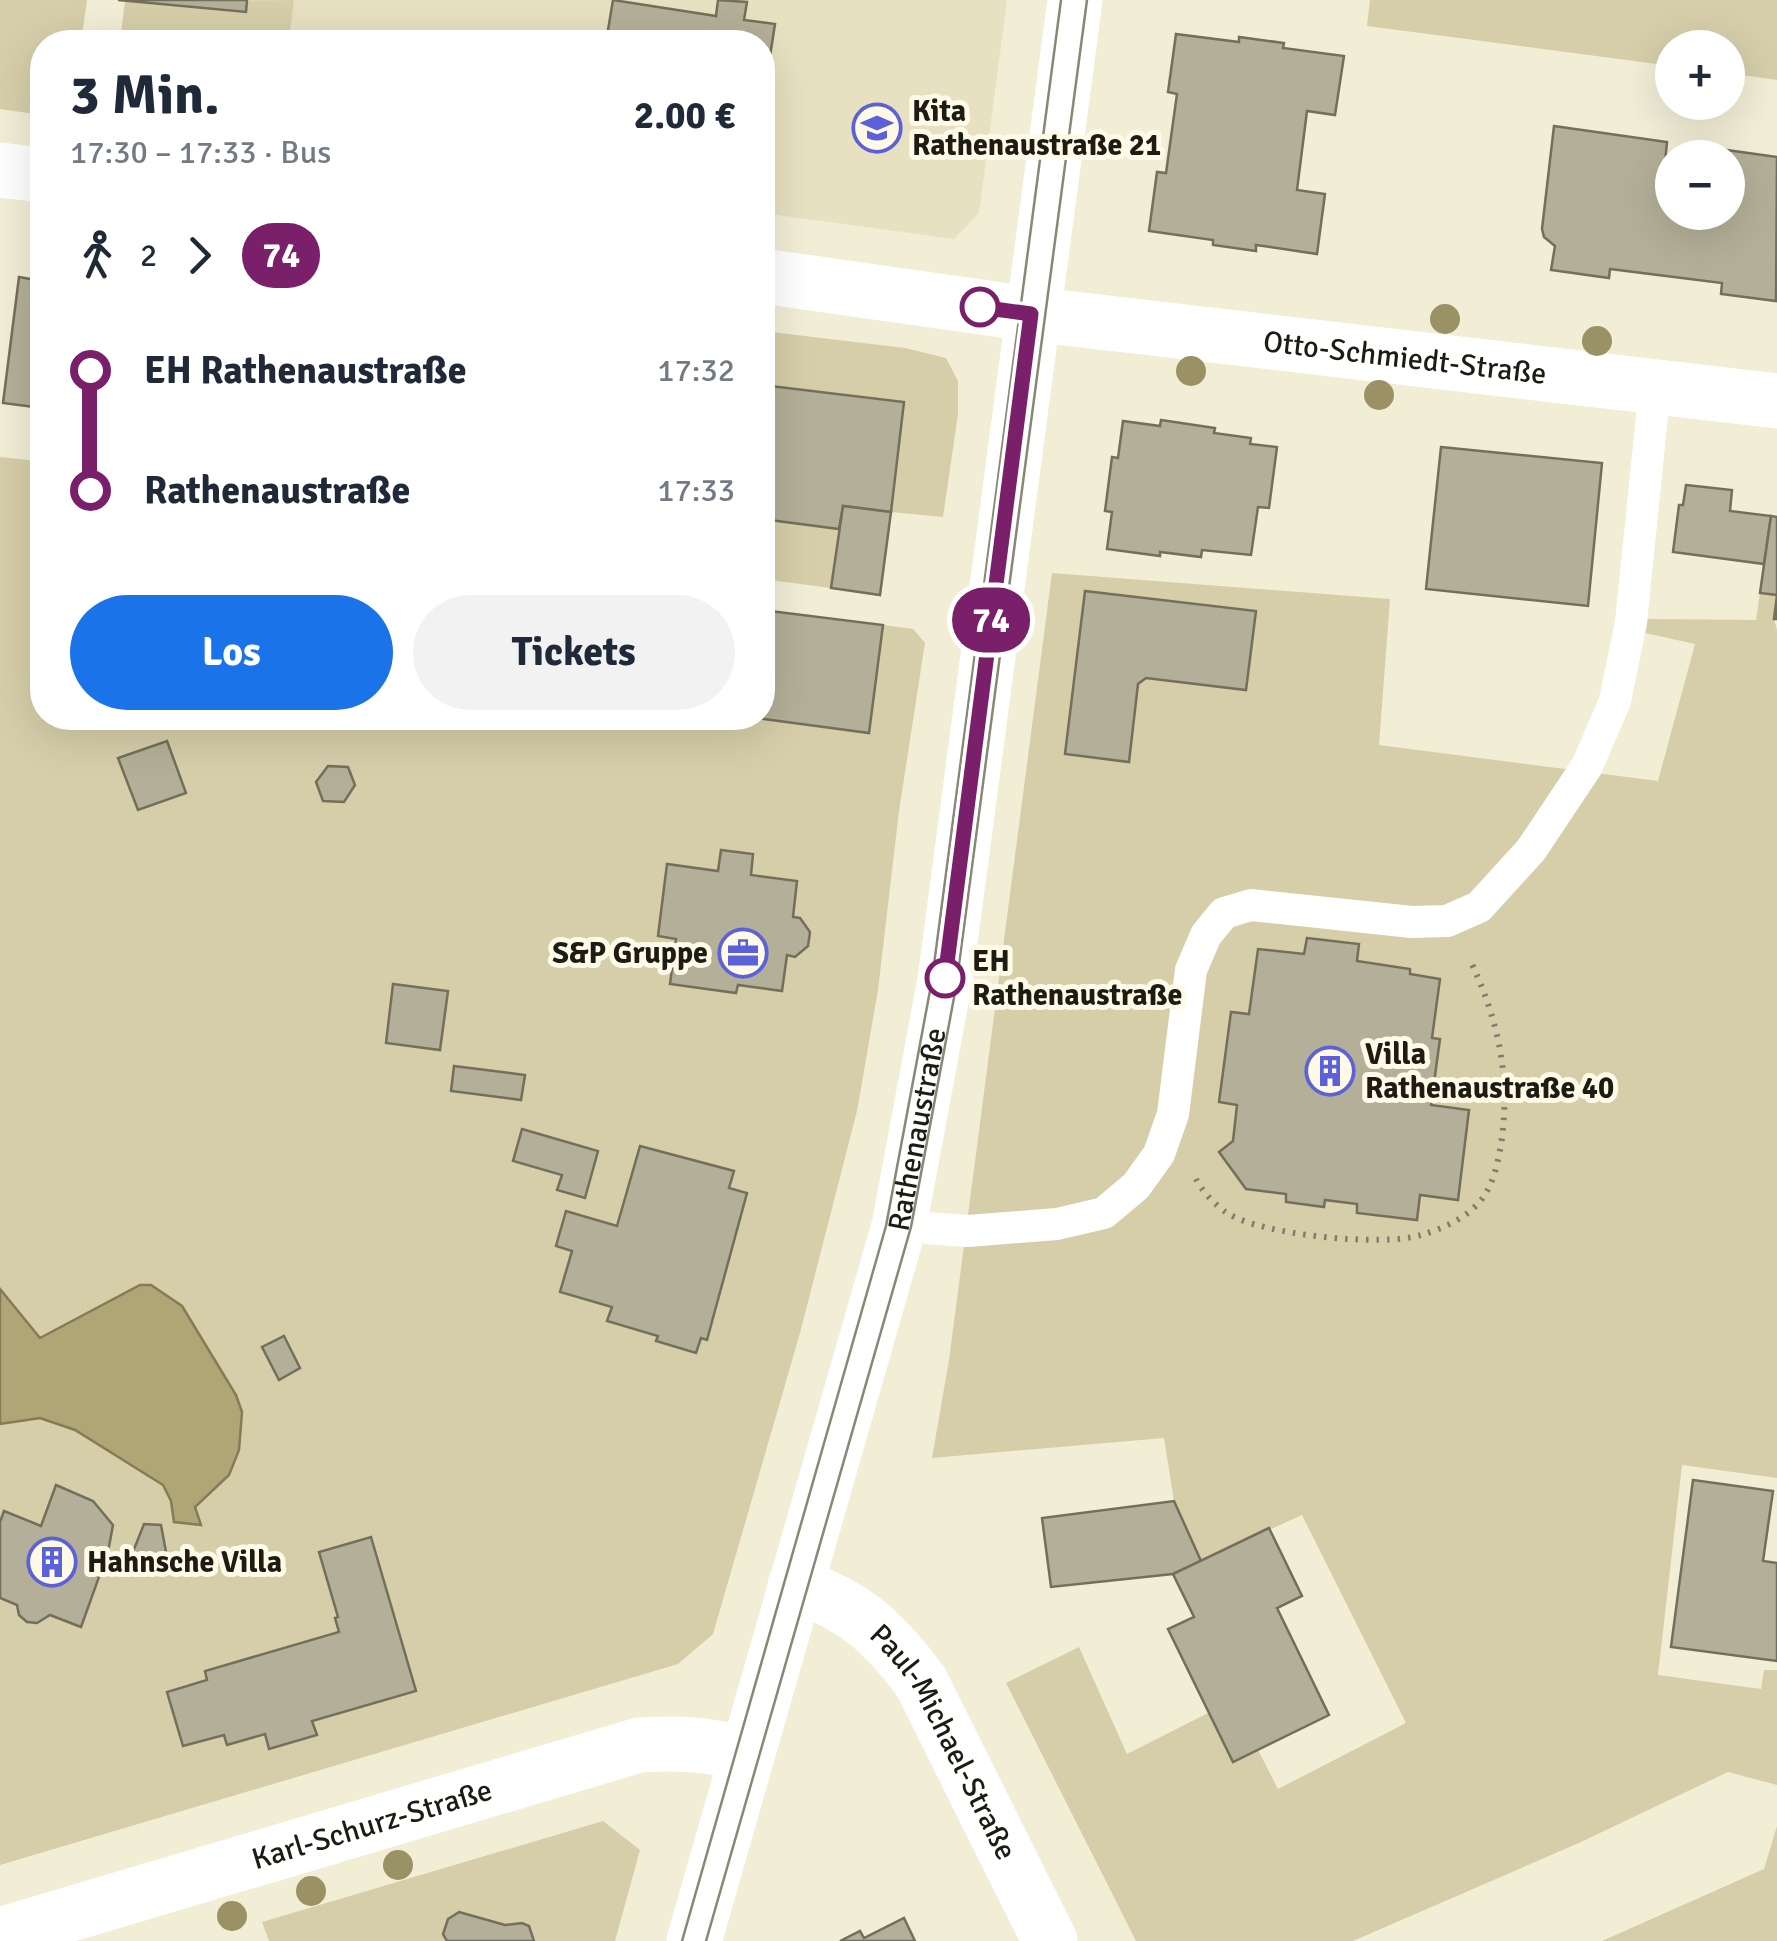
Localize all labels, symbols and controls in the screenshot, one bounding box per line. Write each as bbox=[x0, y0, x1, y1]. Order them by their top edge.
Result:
map controls bbox=[1655, 30, 1745, 230]
button: + bbox=[1655, 30, 1745, 120]
text: 3 Min. bbox=[70, 61, 220, 129]
text: 2.00 € bbox=[634, 92, 735, 139]
place label: Kita Rathenaustraße 21 bbox=[912, 93, 1161, 164]
school or university icon: Kita Rathenaustraße 21 bbox=[851, 102, 903, 154]
text: 17:30 – 17:33 · Bus bbox=[70, 133, 331, 172]
button: − bbox=[1655, 140, 1745, 230]
icon: walk bbox=[70, 228, 125, 283]
icon: forward bbox=[172, 228, 227, 283]
text: 74 bbox=[262, 234, 300, 277]
text: 2 bbox=[140, 236, 157, 275]
unlabelled marker bbox=[961, 288, 999, 326]
street label: Otto-Schmiedt-Straße bbox=[1261, 323, 1548, 393]
text: EH Rathenaustraße bbox=[144, 347, 467, 394]
text: 17:32 bbox=[657, 351, 735, 390]
text: Rathenaustraße bbox=[144, 467, 410, 514]
text: 17:33 bbox=[657, 471, 735, 510]
line badge: 74 bbox=[946, 588, 1036, 652]
button: Los bbox=[70, 595, 393, 710]
button: Tickets bbox=[413, 595, 735, 710]
text: 74 bbox=[972, 599, 1010, 642]
office icon: S&P Gruppe bbox=[717, 927, 769, 979]
place label: S&P Gruppe bbox=[552, 935, 708, 972]
place label: EH Rathenaustraße bbox=[972, 943, 1182, 1014]
marker: EH Rathenaustraße bbox=[926, 959, 964, 997]
street label: Rathenaustraße bbox=[880, 1025, 955, 1234]
place label: Villa Rathenaustraße 40 bbox=[1365, 1036, 1614, 1107]
building icon: Villa Rathenaustraße 40 bbox=[1304, 1045, 1356, 1097]
building icon: Hahnsche Villa bbox=[26, 1536, 78, 1588]
place label: Hahnsche Villa bbox=[87, 1544, 282, 1581]
street label: Paul-Michael-Straße bbox=[862, 1616, 1025, 1866]
street label: Karl-Schurz-Straße bbox=[248, 1772, 496, 1878]

